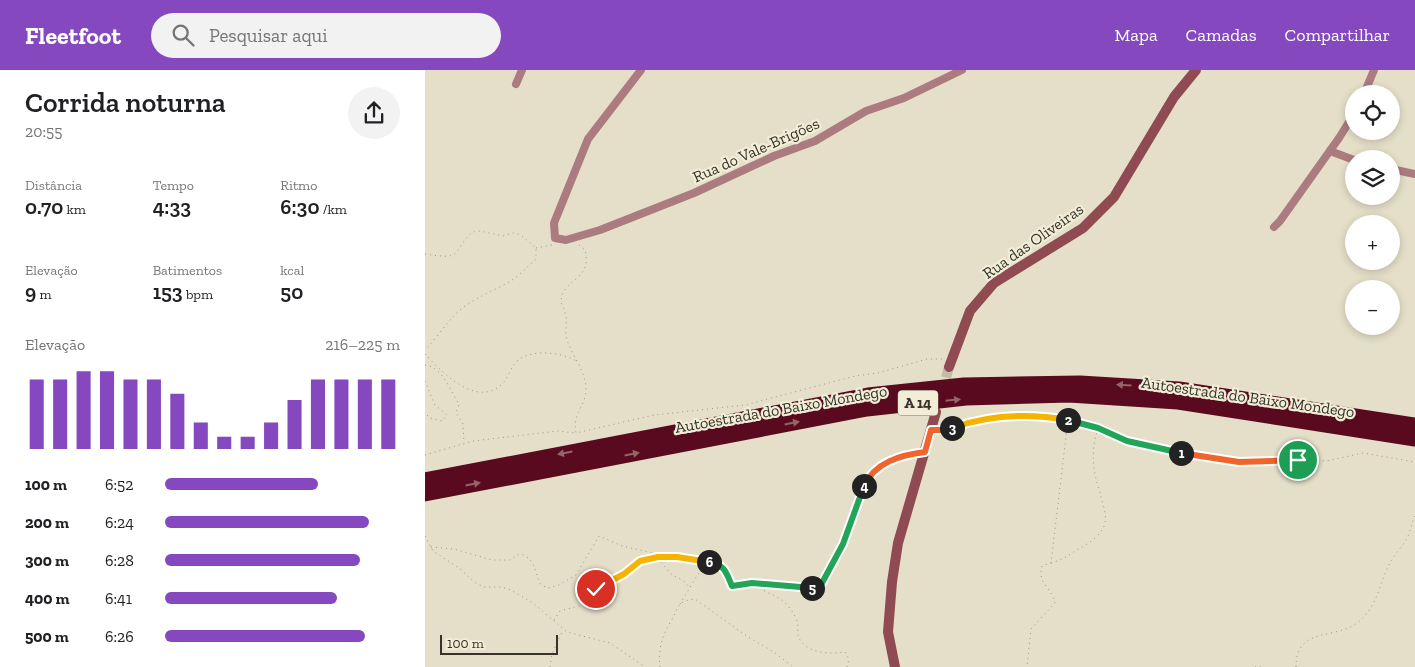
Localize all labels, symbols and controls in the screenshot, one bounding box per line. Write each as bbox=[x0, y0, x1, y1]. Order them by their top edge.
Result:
search box bbox=[151, 13, 501, 58]
text: Fleetfoot bbox=[25, 21, 121, 50]
icon: search bbox=[169, 21, 197, 49]
text: Pesquisar aqui bbox=[209, 24, 328, 47]
text: Mapa bbox=[1115, 24, 1158, 46]
text: Camadas bbox=[1186, 24, 1257, 46]
text: Compartilhar bbox=[1285, 24, 1390, 46]
map controls bbox=[1345, 85, 1400, 335]
button: locate bbox=[1345, 85, 1400, 140]
text: Corrida noturna bbox=[25, 86, 226, 119]
button: share bbox=[348, 87, 400, 139]
street label: Rua do Vale-Brigões bbox=[690, 114, 822, 186]
text: 20:55 bbox=[25, 122, 62, 141]
button: layers bbox=[1345, 150, 1400, 205]
text: Distância bbox=[25, 177, 82, 194]
text: Tempo bbox=[153, 177, 194, 194]
text: Ritmo bbox=[280, 177, 317, 194]
text: 0.70 bbox=[25, 194, 63, 219]
text: 4:33 bbox=[153, 194, 191, 219]
text: 6:30 bbox=[280, 194, 320, 219]
street label: Rua das Oliveiras bbox=[979, 199, 1087, 283]
text: km bbox=[63, 201, 86, 218]
text: /km bbox=[320, 201, 347, 218]
button: + bbox=[1345, 215, 1400, 270]
text: Elevação bbox=[25, 262, 78, 279]
text: Batimentos bbox=[153, 262, 222, 279]
text: kcal bbox=[280, 262, 304, 279]
text: 9 bbox=[25, 279, 36, 304]
text: 153 bbox=[153, 279, 183, 304]
text: 50 bbox=[280, 279, 303, 304]
button: − bbox=[1345, 280, 1400, 335]
text: m bbox=[36, 286, 51, 303]
text: bpm bbox=[183, 286, 213, 303]
text: Elevação bbox=[25, 335, 85, 354]
text: 216–225 m bbox=[325, 335, 400, 354]
street label: Autoestrada do Baixo Mondego bbox=[1140, 373, 1356, 421]
street label: Autoestrada do Baixo Mondego bbox=[673, 381, 889, 437]
one-way arrow bbox=[1116, 381, 1132, 389]
road number: A 14 bbox=[898, 390, 938, 416]
one-way arrow bbox=[945, 395, 961, 403]
pin: 2 bbox=[1055, 408, 1081, 432]
text: 2 bbox=[1065, 412, 1072, 429]
pin: 3 bbox=[939, 416, 965, 440]
one-way arrow bbox=[784, 419, 800, 427]
text: 3 bbox=[949, 420, 956, 437]
pin bbox=[1277, 439, 1319, 481]
pin: 1 bbox=[1169, 440, 1193, 466]
text: 1 bbox=[1179, 445, 1184, 462]
icon: arrive bbox=[1284, 446, 1312, 474]
one-way arrow bbox=[558, 449, 573, 457]
one-way arrow bbox=[625, 449, 641, 457]
pin: 4 bbox=[851, 474, 877, 498]
text: 100 m bbox=[25, 475, 67, 494]
text: 6:52 bbox=[105, 475, 134, 494]
text: 4 bbox=[861, 478, 868, 495]
one-way arrow bbox=[465, 480, 481, 488]
text: 200 m bbox=[25, 513, 69, 532]
text: 6:24 bbox=[105, 513, 134, 532]
pin: 6 bbox=[697, 550, 721, 574]
text: 300 m bbox=[25, 551, 69, 570]
text: 6:28 bbox=[105, 551, 134, 570]
text: 6 bbox=[706, 554, 713, 571]
pin bbox=[575, 568, 617, 610]
icon: check bbox=[582, 575, 610, 603]
pin: 5 bbox=[799, 576, 825, 600]
text: 5 bbox=[809, 580, 816, 597]
text: 400 m bbox=[25, 589, 70, 608]
text: 6:41 bbox=[105, 589, 132, 608]
text: 500 m bbox=[25, 627, 69, 646]
text: 6:26 bbox=[105, 627, 134, 646]
scale bar bbox=[440, 632, 557, 655]
text: 100 m bbox=[447, 635, 484, 652]

